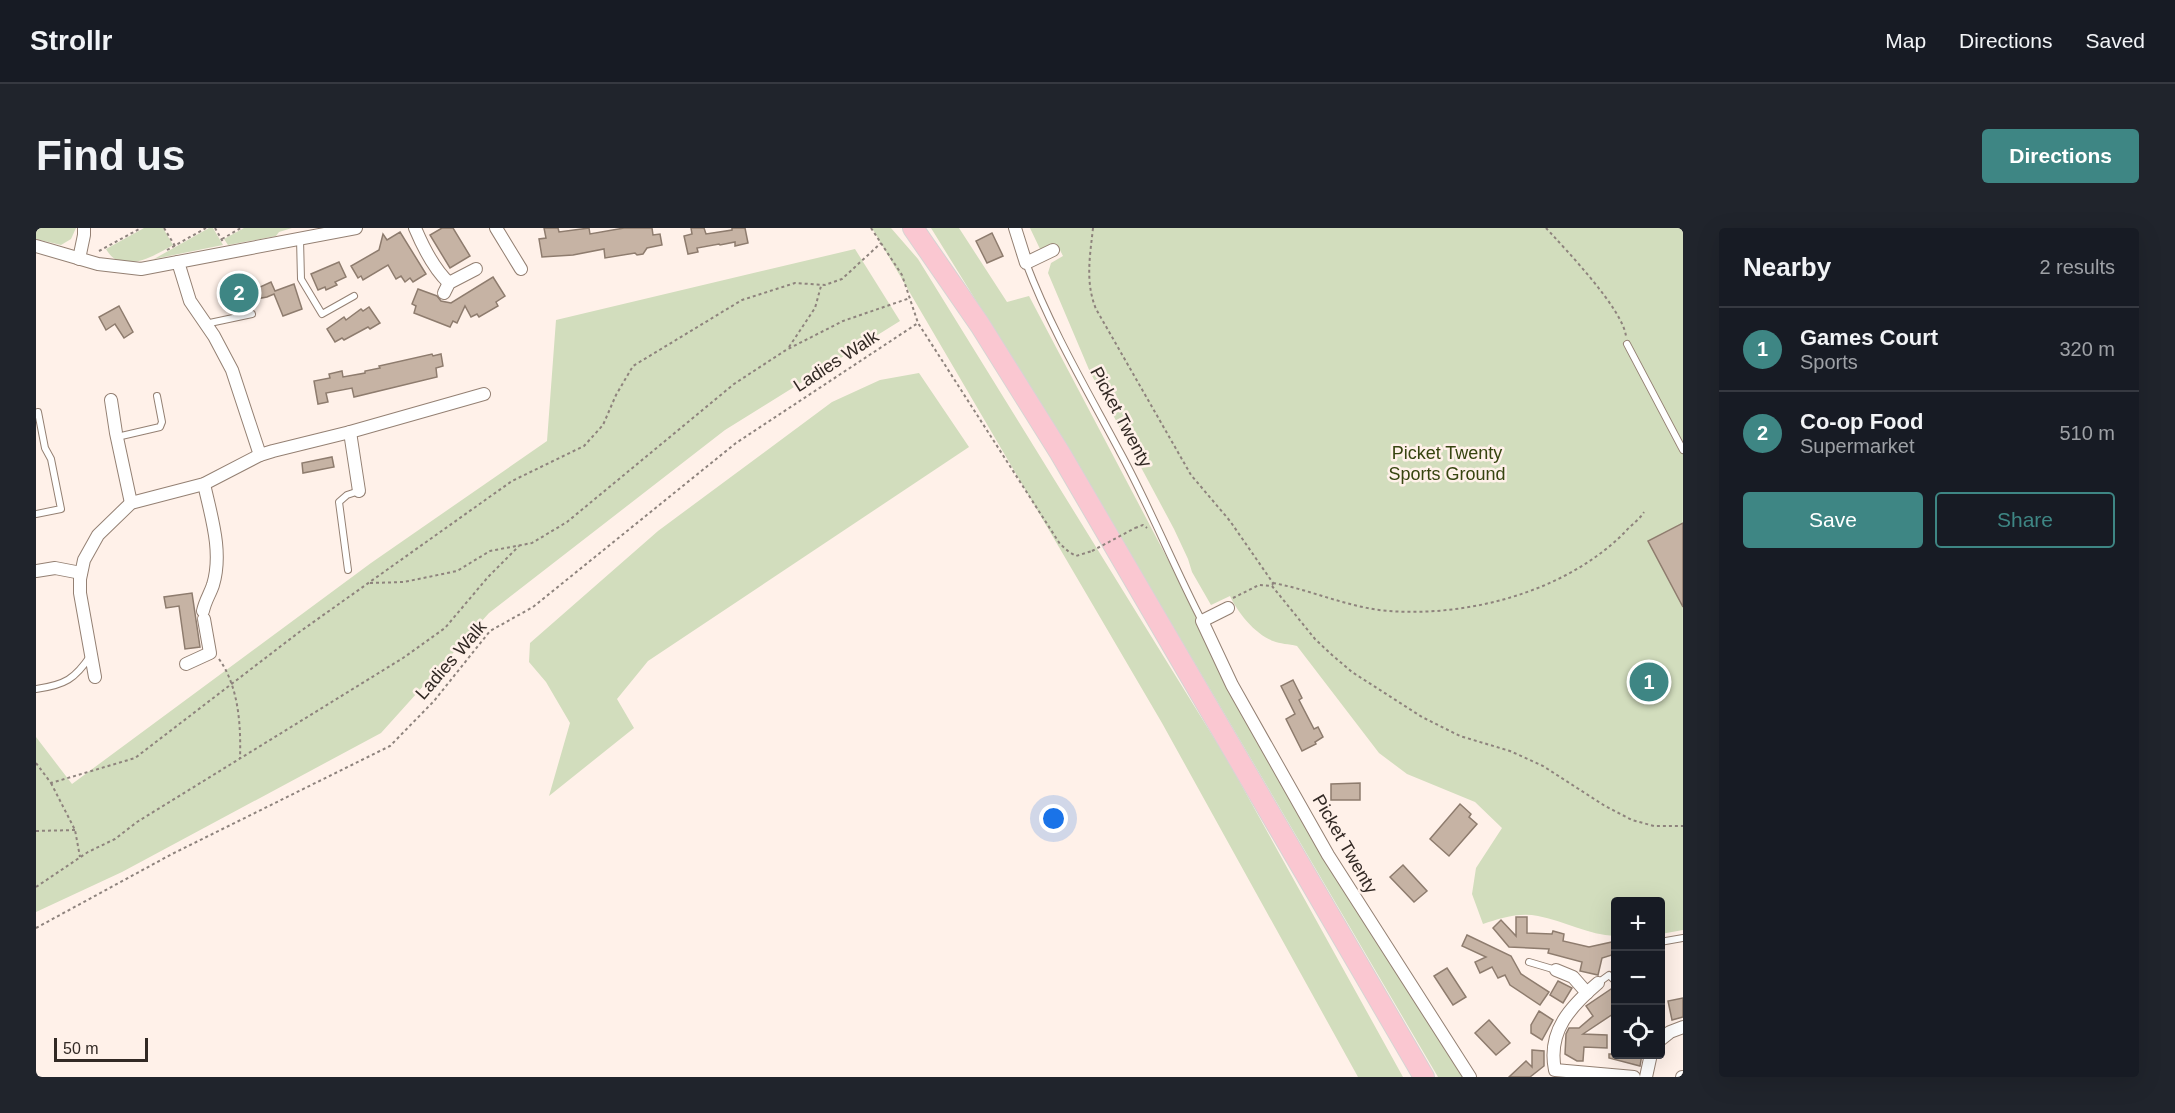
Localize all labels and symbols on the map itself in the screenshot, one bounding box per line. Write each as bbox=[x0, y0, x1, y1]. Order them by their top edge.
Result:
pin: 2 bbox=[220, 270, 258, 316]
street label: Ladies Walk bbox=[790, 326, 883, 396]
street label: Picket Twenty bbox=[1086, 363, 1156, 471]
park label: Picket Twenty Sports Ground bbox=[1388, 443, 1506, 484]
street label: Ladies Walk bbox=[412, 616, 491, 703]
pin: 1 bbox=[1630, 660, 1668, 704]
street label: Picket Twenty bbox=[1309, 791, 1381, 897]
your location bbox=[1039, 804, 1068, 833]
scale bar bbox=[54, 1035, 148, 1062]

